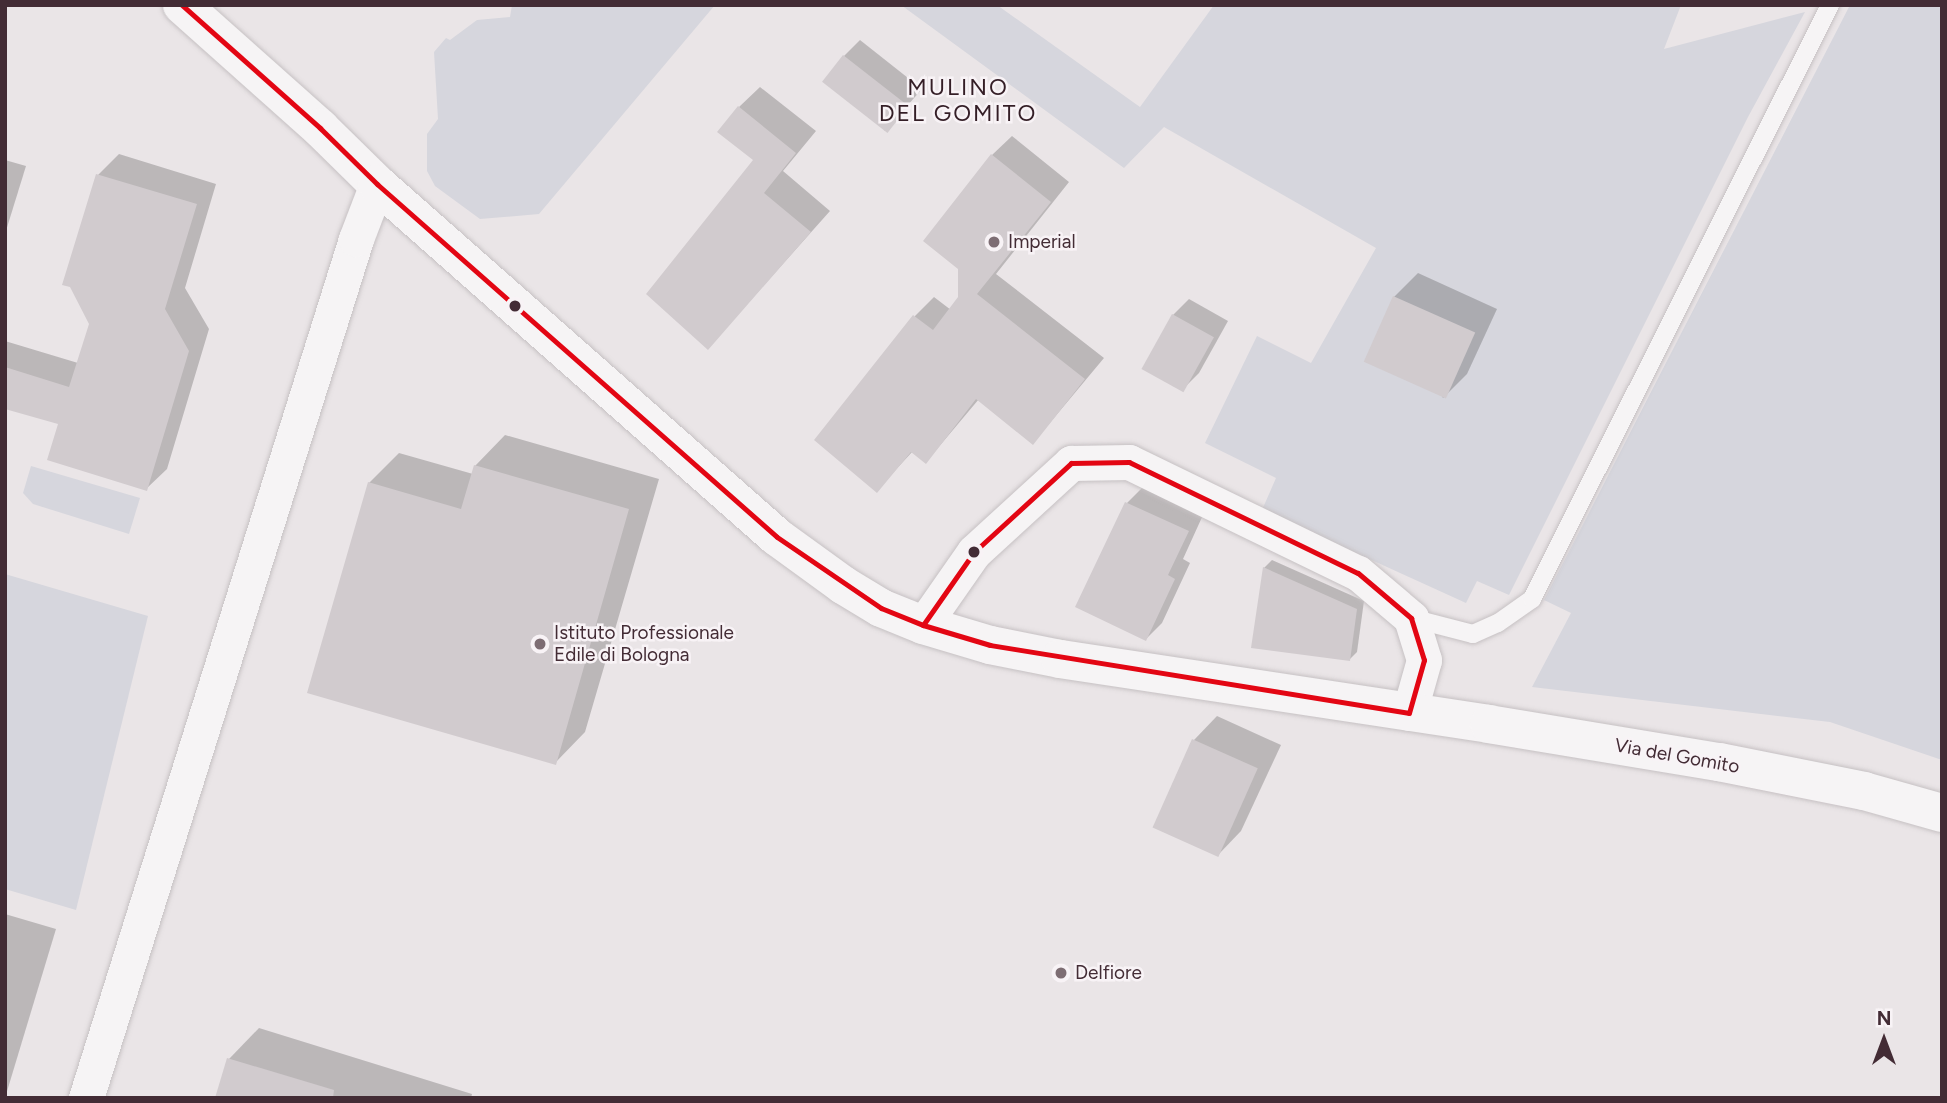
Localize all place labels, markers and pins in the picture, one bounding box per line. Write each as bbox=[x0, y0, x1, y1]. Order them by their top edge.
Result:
place label: Imperial bbox=[1008, 231, 1076, 253]
marker: Imperial bbox=[986, 234, 1002, 250]
unlabelled marker bbox=[508, 299, 522, 313]
unlabelled marker bbox=[967, 545, 981, 559]
place label: Istituto Professionale Edile di Bologna bbox=[554, 622, 734, 666]
marker: Istituto Professionale Edile di Bologna bbox=[532, 636, 548, 652]
place label: Delfiore bbox=[1075, 962, 1142, 984]
marker: Delfiore bbox=[1053, 965, 1069, 981]

